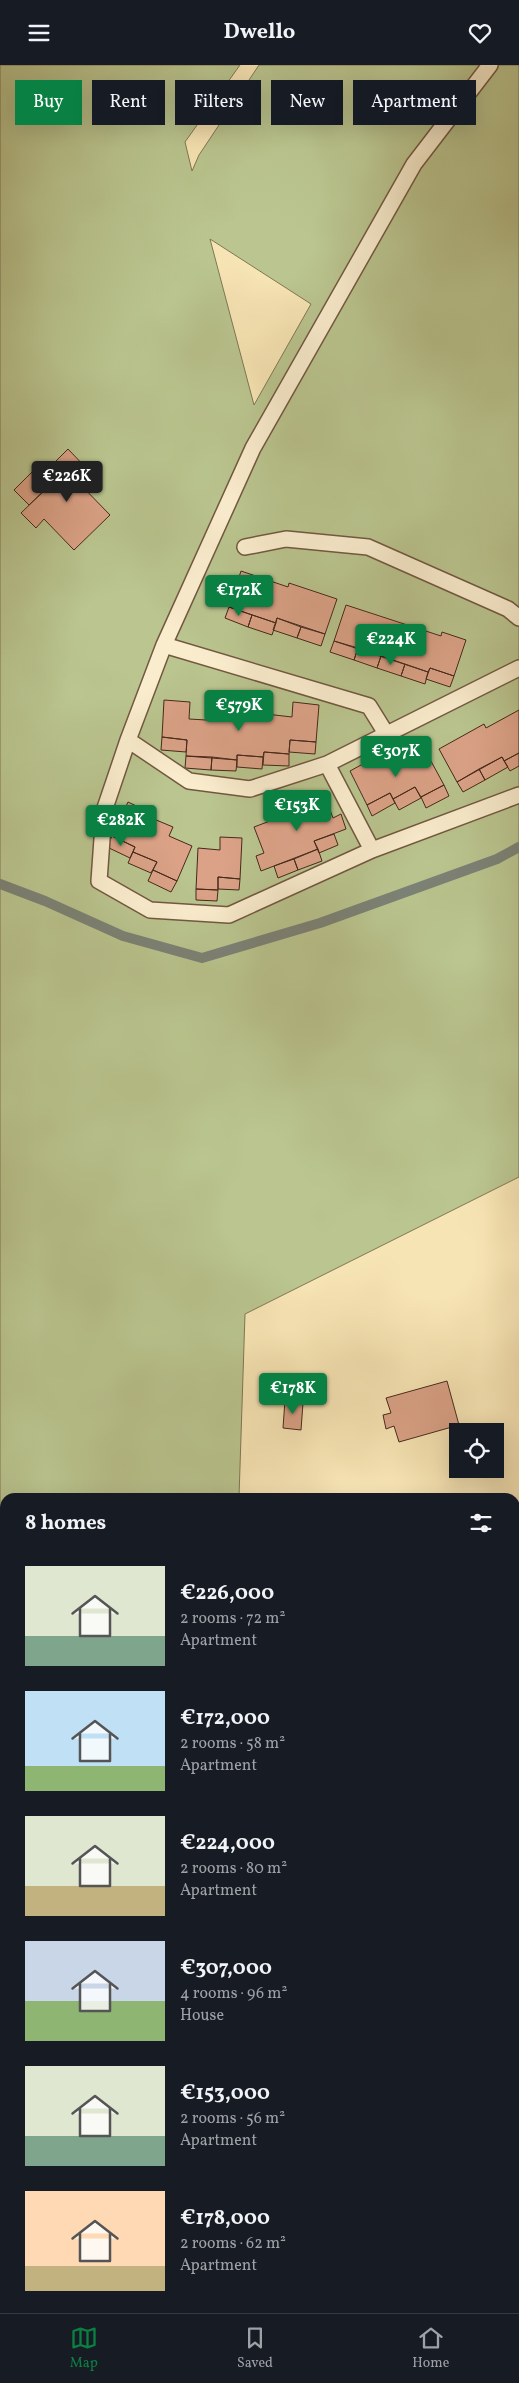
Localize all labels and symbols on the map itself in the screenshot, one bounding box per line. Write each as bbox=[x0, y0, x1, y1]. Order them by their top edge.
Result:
pin: €226K bbox=[32, 461, 102, 503]
pin: €172K bbox=[204, 575, 274, 617]
pin: €224K bbox=[356, 623, 426, 666]
pin: €579K bbox=[204, 689, 274, 732]
pin: €307K bbox=[361, 735, 431, 778]
pin: €153K bbox=[262, 789, 332, 832]
pin: €282K bbox=[86, 805, 156, 847]
pin: €178K bbox=[258, 1373, 328, 1415]

